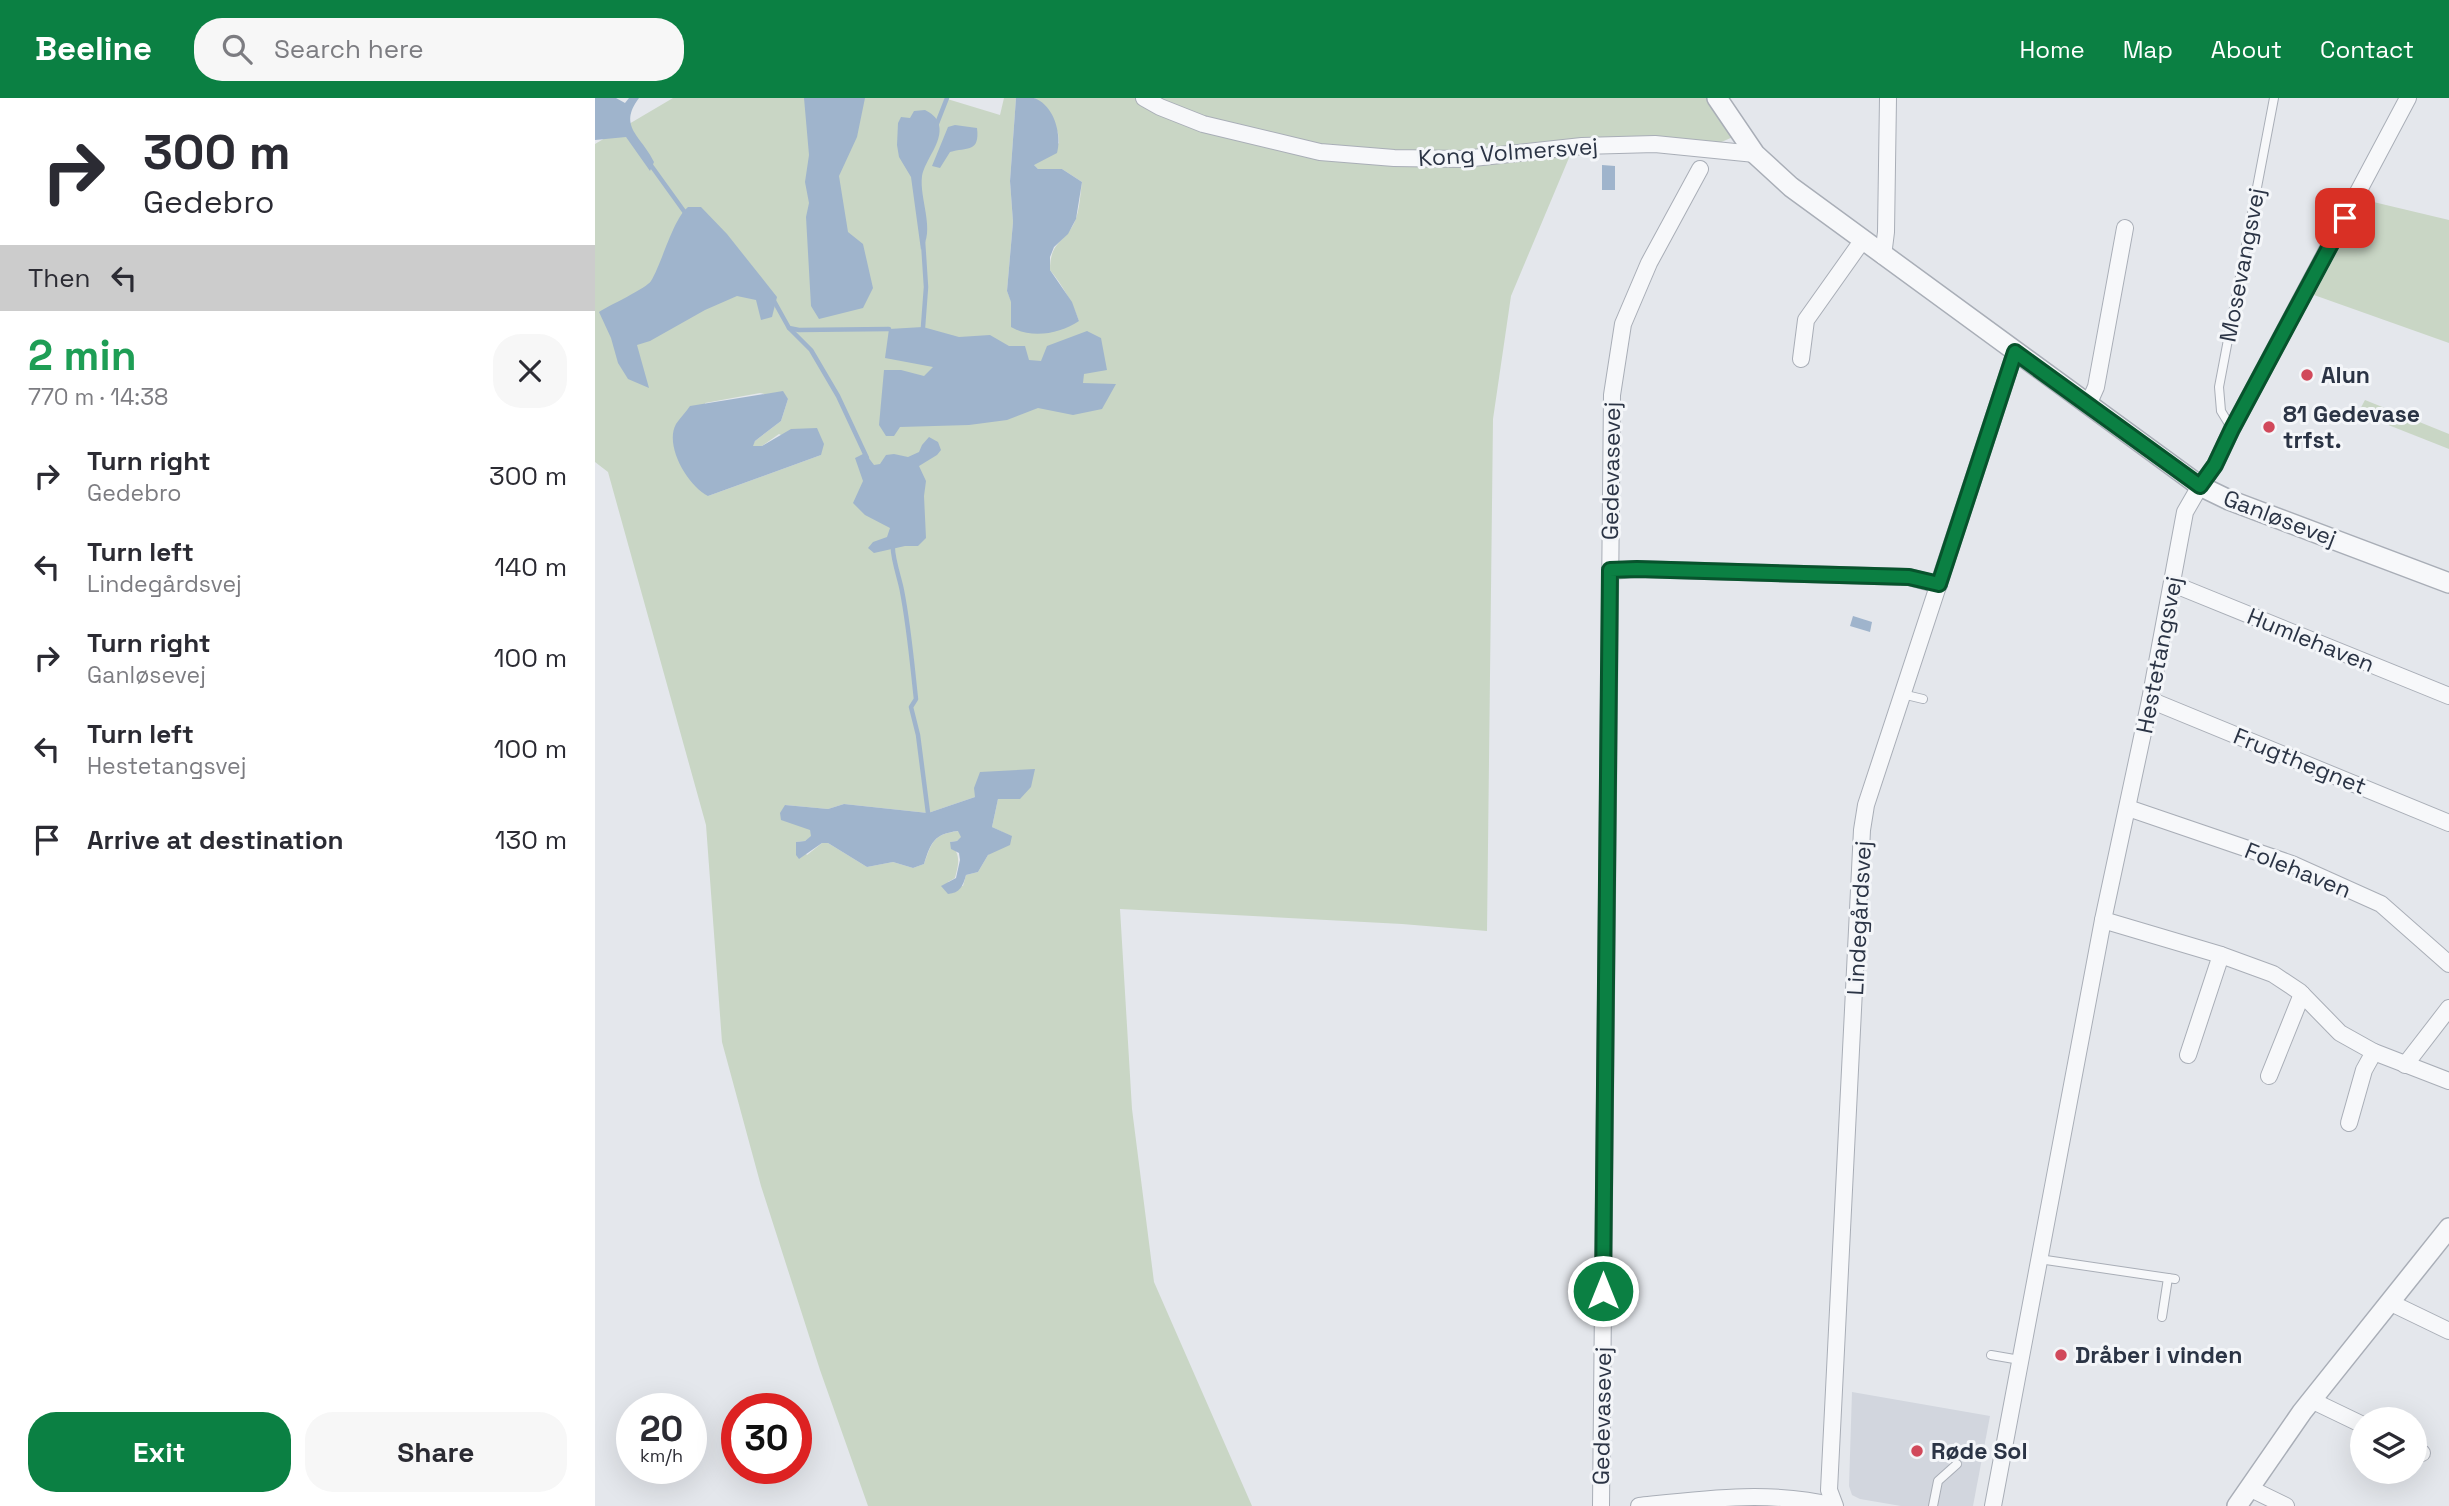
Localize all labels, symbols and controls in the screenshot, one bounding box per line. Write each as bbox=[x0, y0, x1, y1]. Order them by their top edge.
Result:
search box bbox=[194, 18, 684, 81]
text: Beeline bbox=[35, 28, 152, 70]
icon: search bbox=[218, 30, 256, 68]
text: Search here bbox=[274, 32, 424, 66]
text: Home bbox=[2019, 34, 2085, 65]
text: Map bbox=[2123, 34, 2173, 65]
text: About bbox=[2211, 34, 2282, 65]
text: Contact bbox=[2320, 34, 2414, 65]
text: 300 m bbox=[143, 121, 291, 183]
icon: right bbox=[28, 126, 119, 217]
street label: Kong Volmersvej bbox=[1417, 131, 1599, 173]
text: Gedebro bbox=[143, 182, 275, 222]
street label: Mosevangsvej bbox=[2212, 185, 2272, 345]
pin bbox=[2315, 188, 2375, 248]
icon: arrive bbox=[2326, 199, 2364, 237]
icon: left bbox=[105, 259, 143, 297]
text: Then bbox=[28, 261, 91, 295]
text: 2 min bbox=[28, 329, 137, 382]
button: close bbox=[493, 334, 567, 408]
place label: Alun bbox=[2321, 360, 2370, 390]
marker: Alun bbox=[2299, 367, 2315, 383]
text: 770 m · 14:38 bbox=[28, 382, 168, 412]
place label: 81 Gedevase trfst. bbox=[2283, 399, 2420, 455]
street label: Gedevasevej bbox=[1595, 402, 1627, 540]
marker: 81 Gedevase trfst. bbox=[2261, 419, 2277, 435]
text: Turn right bbox=[87, 444, 211, 478]
icon: right bbox=[28, 457, 66, 495]
text: 300 m bbox=[489, 459, 567, 493]
text: Gedebro bbox=[87, 478, 182, 508]
street label: Ganløsevej bbox=[2219, 483, 2341, 553]
text: Turn left bbox=[87, 535, 194, 569]
icon: left bbox=[28, 548, 66, 586]
text: 140 m bbox=[494, 550, 567, 584]
text: Lindegårdsvej bbox=[87, 569, 242, 599]
street label: Hestetangsvej bbox=[2129, 574, 2189, 736]
street label: Humlehaven bbox=[2243, 601, 2379, 679]
text: Turn right bbox=[87, 626, 211, 660]
icon: right bbox=[28, 639, 66, 677]
text: 100 m bbox=[494, 641, 567, 675]
text: Ganløsevej bbox=[87, 660, 206, 690]
text: Turn left bbox=[87, 717, 194, 751]
street label: Frugthegnet bbox=[2229, 721, 2371, 801]
icon: left bbox=[28, 730, 66, 768]
text: 100 m bbox=[494, 732, 567, 766]
text: Hestetangsvej bbox=[87, 751, 246, 781]
icon: arrive bbox=[28, 821, 66, 859]
text: Arrive at destination bbox=[87, 823, 344, 857]
text: 130 m bbox=[495, 823, 567, 857]
street label: Folehaven bbox=[2240, 835, 2356, 905]
street label: Lindegårdsvej bbox=[1840, 840, 1878, 996]
position arrow bbox=[1566, 1254, 1640, 1328]
place label: Dråber i vinden bbox=[2075, 1340, 2242, 1370]
street label: Gedevasevej bbox=[1586, 1347, 1618, 1485]
marker: Dråber i vinden bbox=[2053, 1347, 2069, 1363]
speed limit sign: 30 bbox=[721, 1393, 812, 1484]
text: 20 bbox=[640, 1407, 683, 1451]
map controls bbox=[2350, 1407, 2427, 1484]
button: layers bbox=[2350, 1407, 2427, 1484]
button: Exit bbox=[28, 1412, 291, 1492]
button: Share bbox=[305, 1412, 567, 1492]
place label: Røde Sol bbox=[1931, 1436, 2028, 1466]
marker: Røde Sol bbox=[1909, 1443, 1925, 1459]
text: km/h bbox=[640, 1444, 683, 1467]

